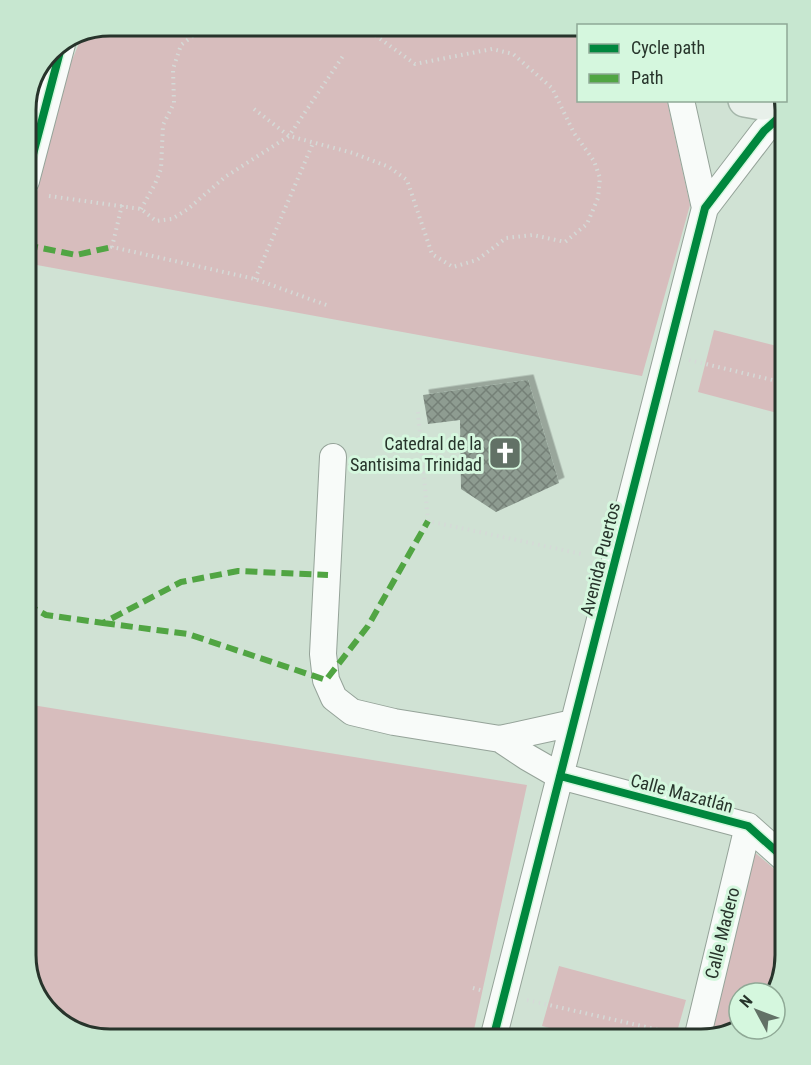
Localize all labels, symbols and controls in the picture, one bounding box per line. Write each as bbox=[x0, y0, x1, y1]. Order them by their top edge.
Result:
legend bbox=[577, 24, 787, 102]
text: Cycle path bbox=[631, 37, 705, 58]
text: Path bbox=[631, 67, 664, 88]
place label: Catedral de la Santisima Trinidad bbox=[350, 433, 482, 475]
church icon: Catedral de la Santisima Trinidad bbox=[487, 435, 523, 471]
street label: Avenida Puertos bbox=[576, 500, 624, 618]
street label: Calle Mazatlán bbox=[628, 769, 736, 817]
street label: Calle Madero bbox=[700, 885, 744, 981]
north arrow bbox=[727, 981, 787, 1041]
text: N bbox=[736, 992, 756, 1011]

